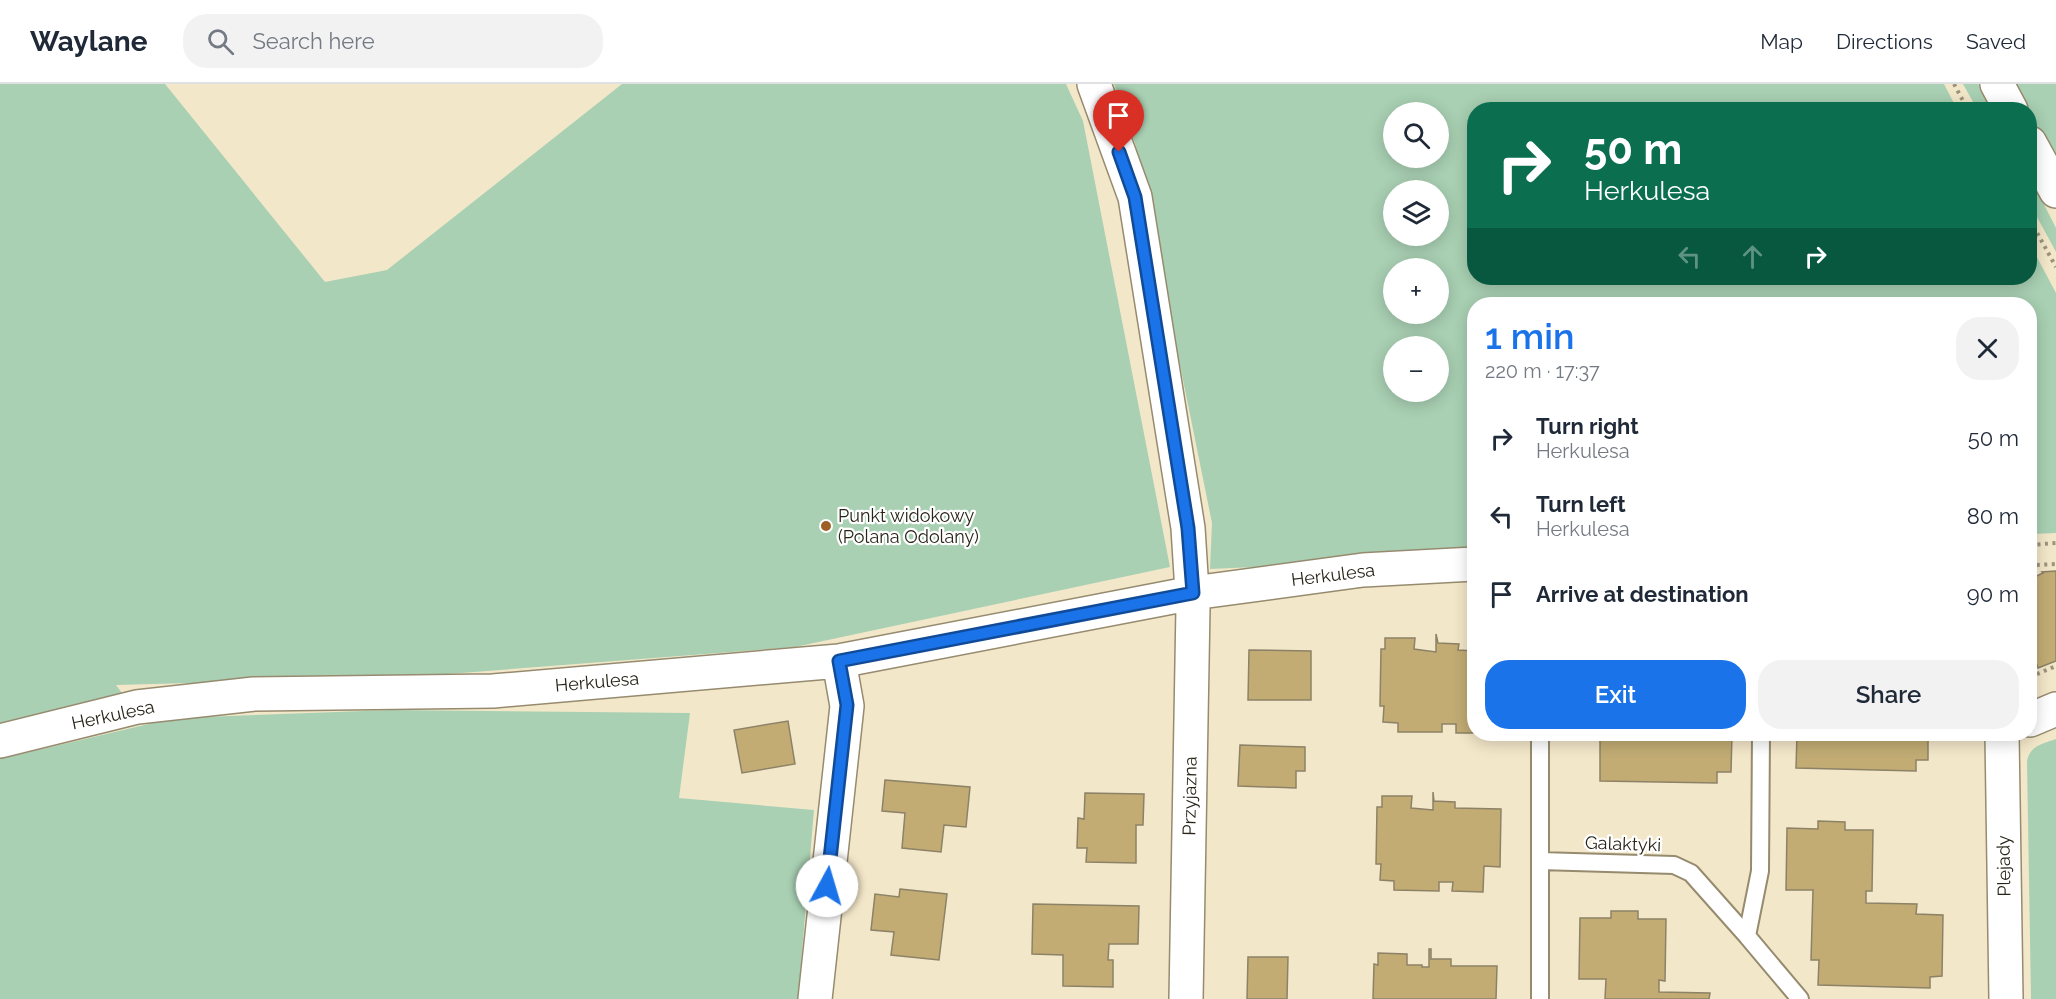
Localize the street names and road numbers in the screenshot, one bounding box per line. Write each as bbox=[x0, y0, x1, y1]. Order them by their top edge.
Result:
street label: Herkulesa bbox=[1290, 559, 1376, 590]
street label: Herkulesa bbox=[554, 667, 640, 696]
street label: Herkulesa bbox=[70, 695, 156, 734]
street label: Przyjazna bbox=[1178, 756, 1201, 836]
street label: Galaktyki bbox=[1585, 832, 1661, 855]
street label: Plejady bbox=[1992, 835, 2015, 897]

